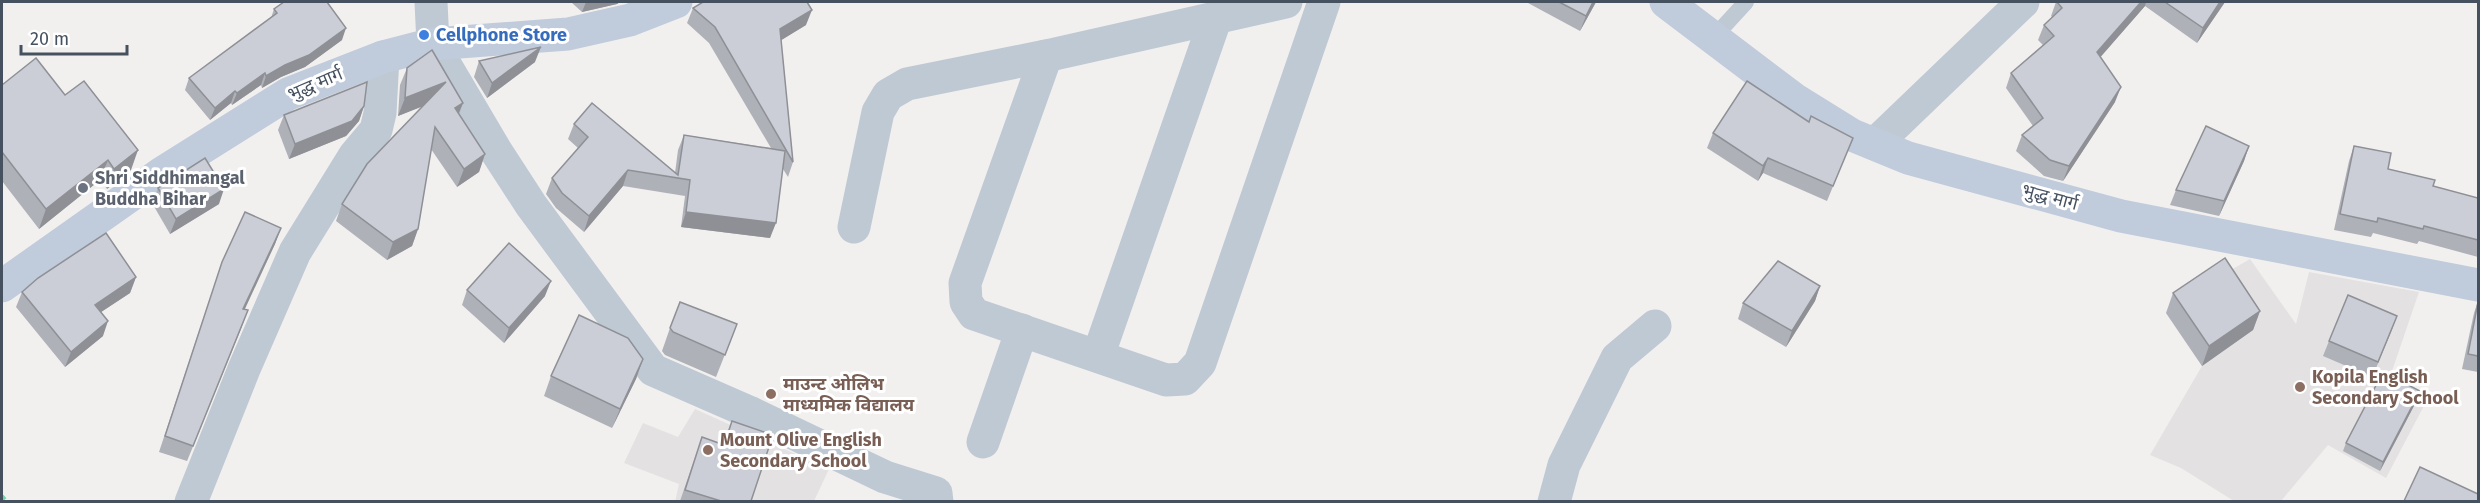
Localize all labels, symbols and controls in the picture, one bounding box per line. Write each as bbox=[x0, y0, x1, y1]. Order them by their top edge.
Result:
scale bar bbox=[21, 18, 128, 56]
place label: Cellphone Store bbox=[436, 24, 567, 46]
text: 20 m bbox=[30, 28, 69, 50]
marker: Cellphone Store bbox=[417, 28, 431, 42]
street label: भुद्ध मार्ग bbox=[284, 62, 347, 106]
place label: Shri Siddhimangal Buddha Bihar bbox=[95, 167, 245, 210]
street label: भुद्ध मार्ग bbox=[2019, 179, 2082, 216]
marker: Shri Siddhimangal Buddha Bihar bbox=[76, 181, 90, 195]
place label: Kopila English Secondary School bbox=[2312, 366, 2459, 409]
place label: माउन्ट ओलिभ माध्यमिक विद्यालय bbox=[783, 373, 915, 416]
marker: Kopila English Secondary School bbox=[2293, 380, 2307, 394]
marker: माउन्ट ओलिभ माध्यमिक विद्यालय bbox=[764, 387, 778, 401]
place label: Mount Olive English Secondary School bbox=[720, 429, 882, 472]
marker: Mount Olive English Secondary School bbox=[701, 443, 715, 457]

